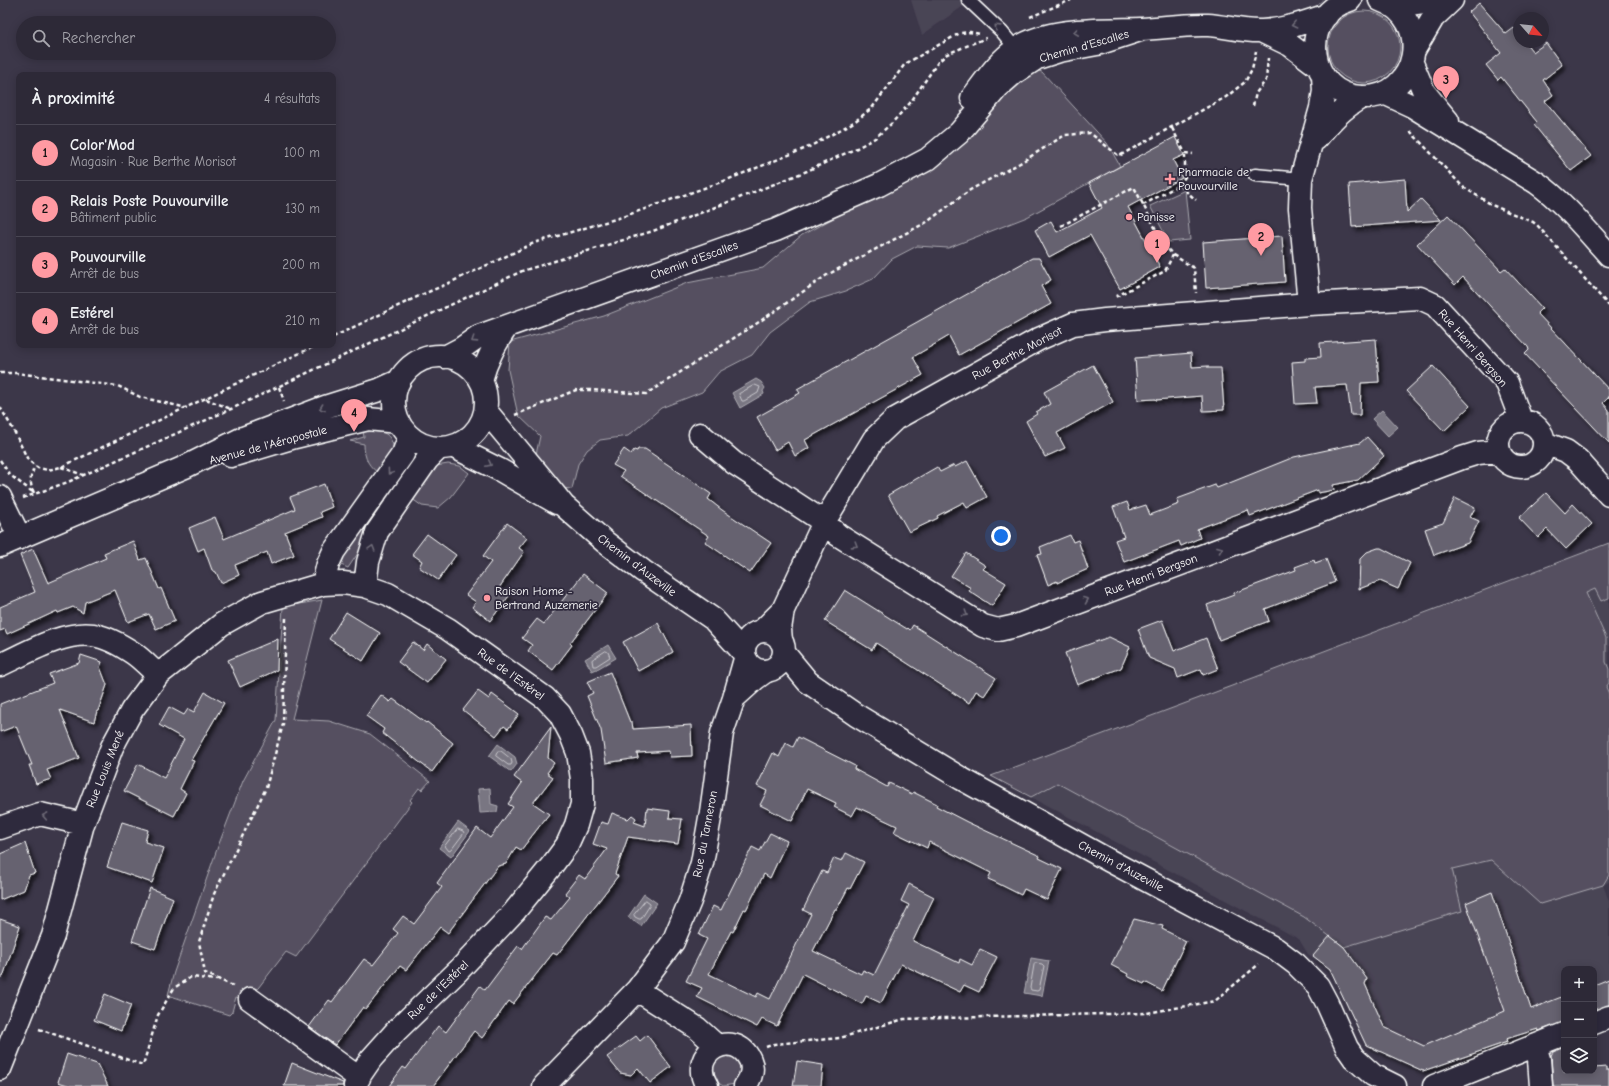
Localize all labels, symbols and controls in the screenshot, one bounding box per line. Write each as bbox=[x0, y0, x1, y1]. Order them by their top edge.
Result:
north arrow bbox=[1513, 12, 1549, 48]
search box bbox=[16, 16, 336, 60]
one-way arrow bbox=[1291, 20, 1298, 29]
one-way arrow bbox=[994, 24, 1002, 32]
icon: search bbox=[30, 27, 52, 49]
street label: Chemin d'Escalles bbox=[1038, 27, 1130, 65]
one-way arrow bbox=[1073, 27, 1079, 36]
text: Rechercher bbox=[62, 29, 135, 47]
pin: 3 bbox=[1433, 66, 1459, 99]
text: À proximité bbox=[32, 89, 115, 108]
text: 4 résultats bbox=[264, 91, 320, 106]
text: Color'Mod bbox=[70, 136, 135, 154]
text: 1 bbox=[42, 145, 48, 160]
text: 100 m bbox=[284, 145, 320, 160]
text: Magasin · Rue Berthe Morisot bbox=[70, 154, 236, 169]
place label: Pharmacie de Pouvourville bbox=[1178, 165, 1249, 193]
marker: Pharmacie de Pouvourville bbox=[1165, 174, 1175, 184]
text: Relais Poste Pouvourville bbox=[70, 192, 228, 210]
text: 2 bbox=[42, 201, 48, 216]
text: 130 m bbox=[285, 201, 320, 216]
text: Bâtiment public bbox=[70, 210, 157, 225]
place label: Panisse bbox=[1137, 210, 1175, 224]
marker: Panisse bbox=[1124, 212, 1134, 222]
pin: 2 bbox=[1248, 223, 1274, 256]
pin: 1 bbox=[1144, 230, 1170, 263]
street label: Chemin d'Escalles bbox=[648, 238, 740, 282]
text: Pouvourville bbox=[70, 248, 146, 266]
text: 3 bbox=[42, 257, 48, 272]
text: 200 m bbox=[282, 257, 320, 272]
text: Arrêt de bus bbox=[70, 266, 139, 281]
text: Estérel bbox=[70, 304, 114, 322]
street label: Rue Henri Bergson bbox=[1435, 306, 1511, 390]
text: 4 bbox=[42, 313, 48, 328]
text: 210 m bbox=[285, 313, 320, 328]
text: Arrêt de bus bbox=[70, 322, 139, 337]
street label: Rue Berthe Morisot bbox=[970, 323, 1065, 383]
one-way arrow bbox=[471, 335, 478, 343]
pin: 4 bbox=[341, 399, 367, 432]
one-way arrow bbox=[319, 403, 326, 411]
street label: Avenue de l'Aéropostale bbox=[208, 423, 328, 467]
one-way arrow bbox=[484, 460, 492, 467]
one-way arrow bbox=[388, 467, 395, 474]
your location bbox=[991, 526, 1011, 546]
street label: Chemin d'Auzeville bbox=[595, 531, 679, 599]
one-way arrow bbox=[851, 540, 858, 548]
one-way arrow bbox=[367, 545, 376, 552]
one-way arrow bbox=[1217, 546, 1224, 554]
street label: Rue Henri Bergson bbox=[1103, 551, 1199, 599]
place label: Raison Home - Bertrand Auzemerie bbox=[495, 584, 598, 612]
marker: Raison Home - Bertrand Auzemerie bbox=[482, 593, 492, 603]
one-way arrow bbox=[1082, 596, 1089, 604]
one-way arrow bbox=[961, 610, 968, 617]
street label: Rue de l'Estérel bbox=[475, 645, 547, 703]
street label: Rue Louis Mené bbox=[83, 728, 127, 810]
street label: Rue du Tanneron bbox=[690, 789, 720, 879]
one-way arrow bbox=[42, 812, 48, 820]
street label: Chemin d'Auzeville bbox=[1076, 838, 1166, 894]
street label: Rue de l'Estérel bbox=[405, 957, 471, 1023]
map controls bbox=[1561, 966, 1597, 1074]
button: + bbox=[1561, 966, 1597, 1002]
button: − bbox=[1561, 1002, 1597, 1038]
button: layers bbox=[1561, 1038, 1597, 1074]

